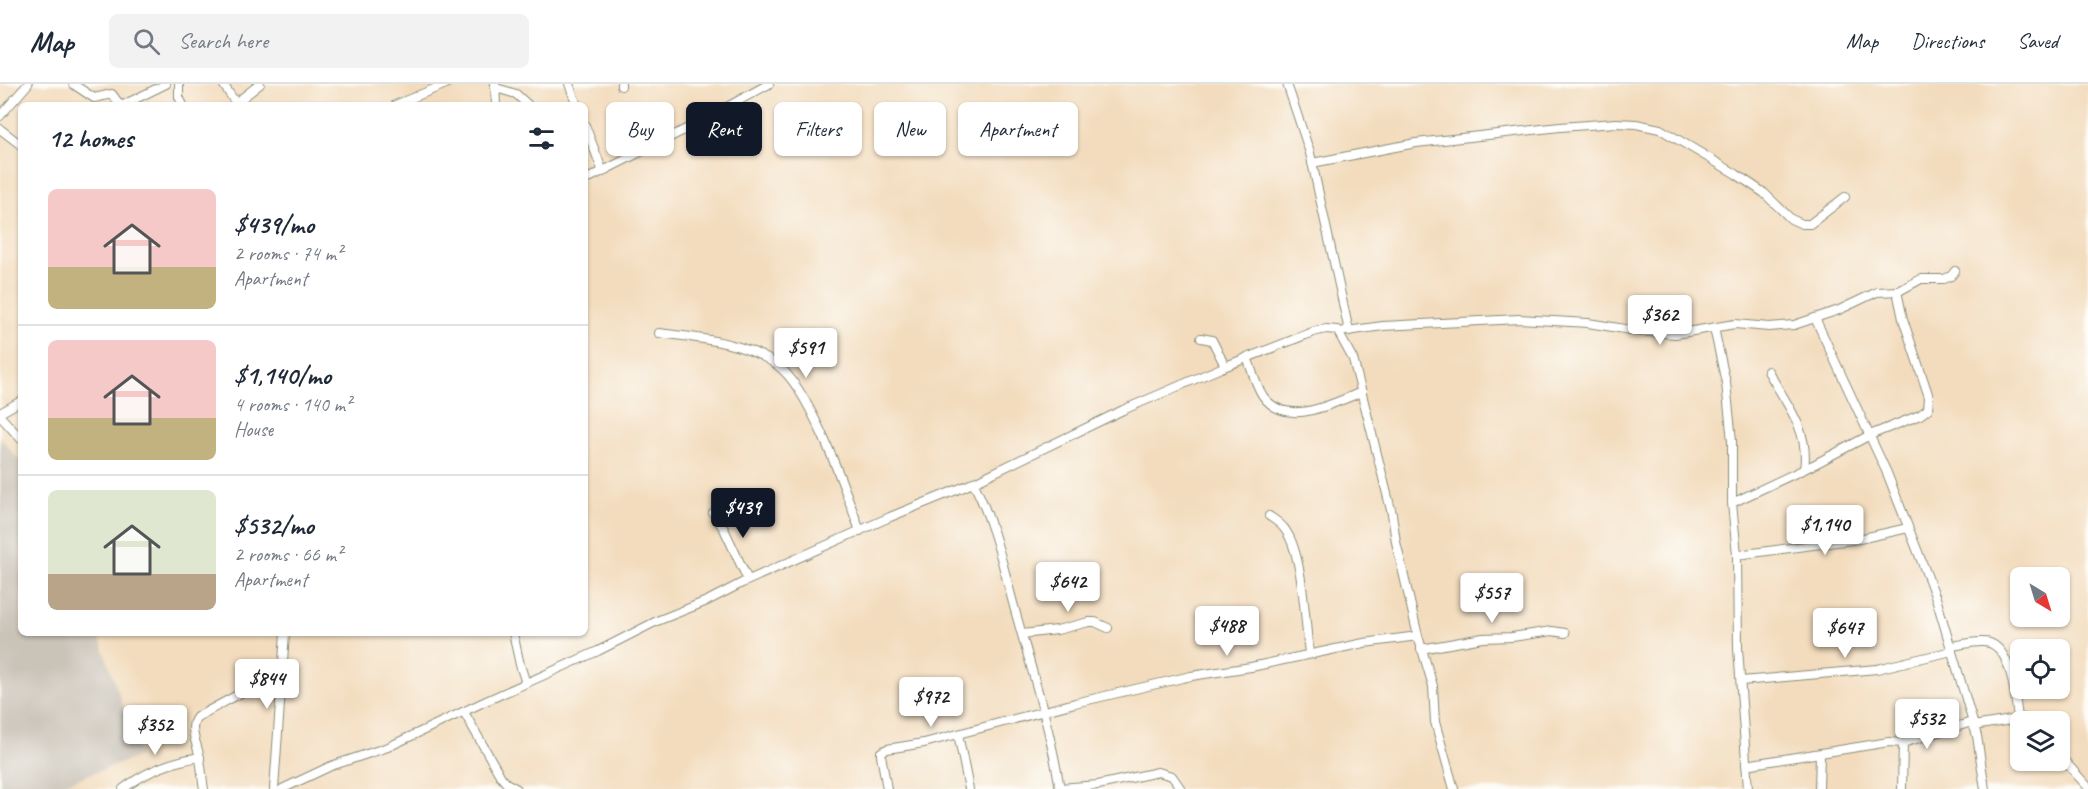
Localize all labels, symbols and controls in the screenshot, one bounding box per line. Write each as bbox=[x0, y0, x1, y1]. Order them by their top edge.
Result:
search box bbox=[109, 14, 529, 68]
text: Map bbox=[30, 24, 73, 59]
icon: search bbox=[130, 25, 163, 58]
text: Search here bbox=[178, 27, 268, 55]
text: Map bbox=[1846, 28, 1878, 54]
text: Directions bbox=[1911, 28, 1984, 54]
text: Saved bbox=[2017, 28, 2058, 54]
chip: Buy bbox=[606, 102, 674, 156]
chip: Rent bbox=[686, 102, 762, 156]
chip: Filters bbox=[774, 102, 862, 156]
chip: New bbox=[874, 102, 946, 156]
chip: Apartment bbox=[958, 102, 1078, 156]
text: 12 homes bbox=[48, 122, 133, 155]
icon: filters bbox=[525, 122, 558, 155]
text: $439/mo bbox=[234, 208, 314, 241]
icon: home bbox=[96, 213, 168, 285]
text: 2 rooms · 74 m² bbox=[234, 241, 342, 266]
text: Apartment bbox=[234, 266, 307, 291]
pin: $362 bbox=[1624, 295, 1696, 346]
text: $362 bbox=[1642, 302, 1678, 327]
pin: $591 bbox=[770, 328, 842, 379]
text: $591 bbox=[788, 335, 824, 360]
text: $1,140/mo bbox=[234, 359, 331, 392]
icon: home bbox=[96, 364, 168, 436]
text: 4 rooms · 140 m² bbox=[234, 392, 351, 417]
text: House bbox=[234, 417, 273, 442]
pin: $439 bbox=[707, 488, 779, 539]
text: $439 bbox=[725, 495, 761, 520]
pin: $1,140 bbox=[1776, 505, 1874, 556]
text: $532/mo bbox=[234, 509, 314, 542]
text: $1,140 bbox=[1801, 512, 1849, 537]
icon: home bbox=[96, 514, 168, 586]
text: 2 rooms · 66 m² bbox=[234, 542, 342, 567]
pin: $642 bbox=[1032, 562, 1104, 613]
text: Apartment bbox=[234, 567, 307, 592]
north arrow bbox=[2010, 567, 2070, 627]
map controls bbox=[2010, 567, 2070, 771]
text: $642 bbox=[1050, 569, 1086, 594]
pin: $557 bbox=[1456, 573, 1528, 624]
text: $557 bbox=[1474, 580, 1510, 605]
pin: $488 bbox=[1191, 606, 1263, 657]
pin: $647 bbox=[1809, 608, 1881, 659]
text: $488 bbox=[1209, 613, 1245, 638]
text: $647 bbox=[1827, 615, 1863, 640]
button: locate bbox=[2010, 639, 2070, 699]
pin: $844 bbox=[231, 659, 303, 710]
text: $844 bbox=[249, 666, 285, 691]
pin: $972 bbox=[895, 677, 967, 728]
text: $972 bbox=[913, 684, 949, 709]
pin: $532 bbox=[1891, 699, 1963, 750]
pin: $352 bbox=[119, 705, 191, 756]
text: $532 bbox=[1909, 706, 1945, 731]
button: layers bbox=[2010, 711, 2070, 771]
text: $352 bbox=[137, 712, 173, 737]

